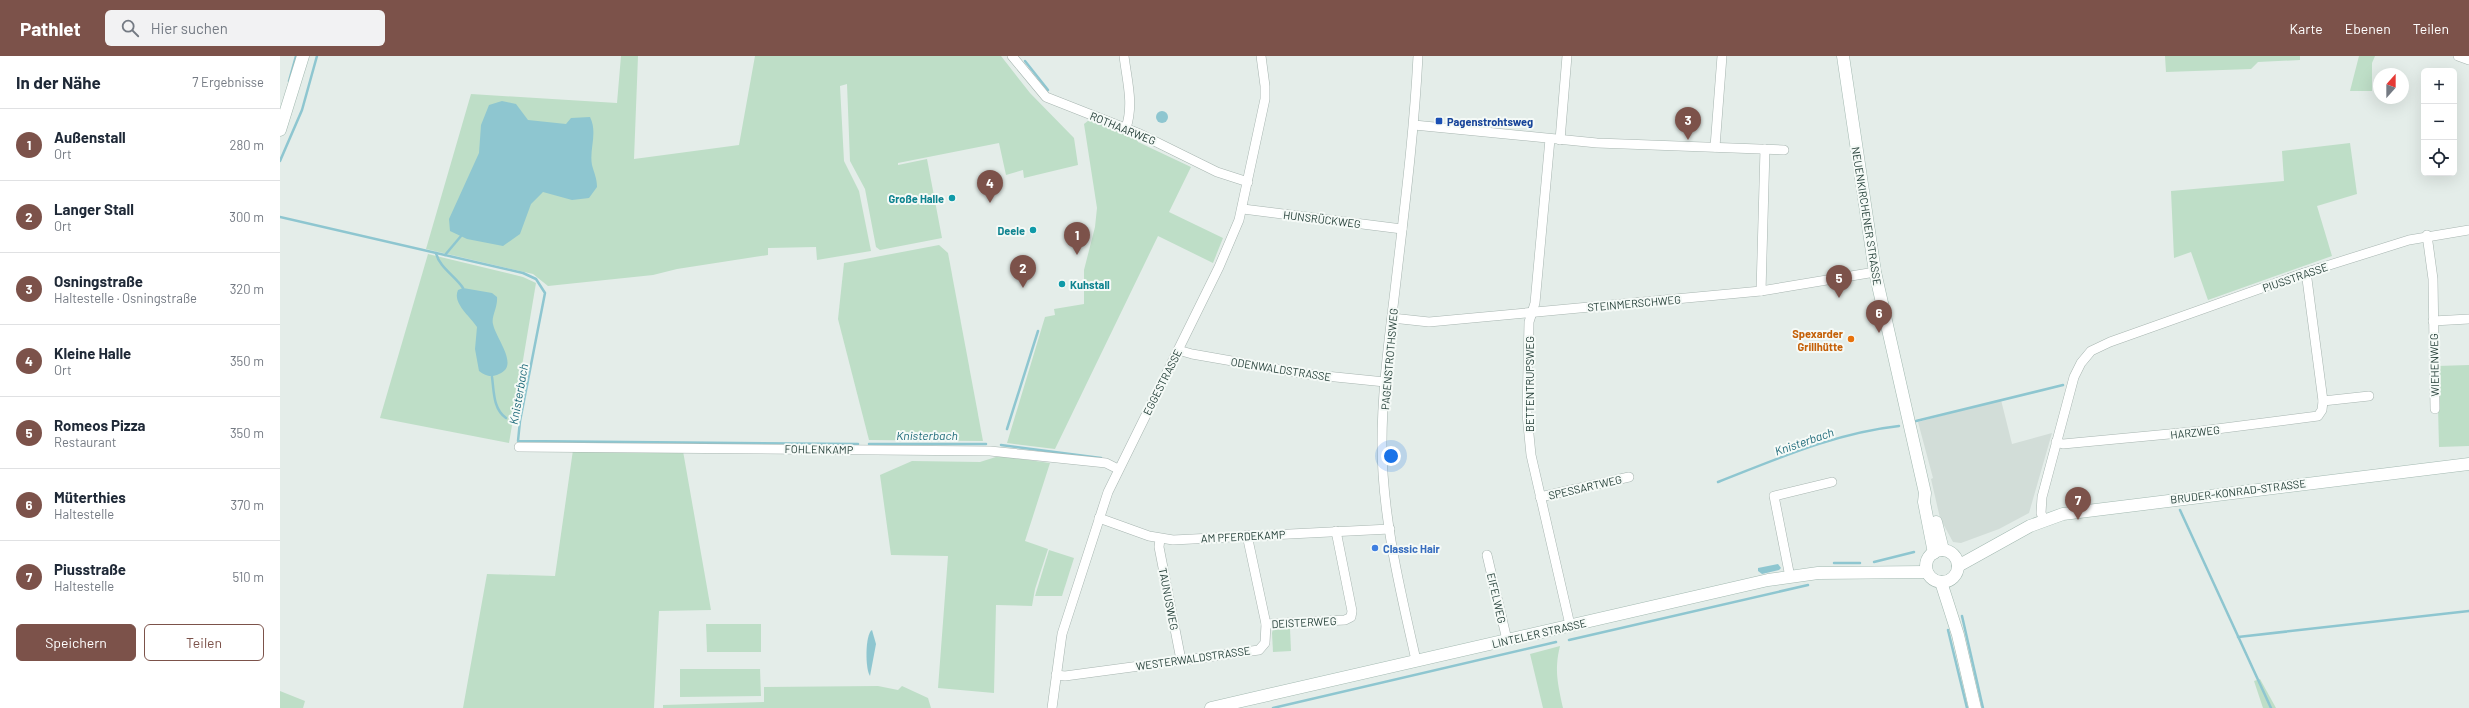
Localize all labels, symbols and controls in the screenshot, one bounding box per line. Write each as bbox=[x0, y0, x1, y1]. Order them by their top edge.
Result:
search box bbox=[105, 10, 385, 46]
text: Pathlet bbox=[20, 17, 81, 40]
icon: search bbox=[119, 17, 141, 39]
text: Hier suchen bbox=[151, 19, 228, 37]
text: Karte bbox=[2289, 20, 2323, 37]
text: Ebenen bbox=[2345, 20, 2391, 37]
text: Teilen bbox=[2413, 20, 2449, 37]
north arrow bbox=[2373, 68, 2409, 104]
map controls bbox=[2421, 68, 2457, 176]
button: + bbox=[2421, 68, 2457, 104]
text: In der Nähe bbox=[16, 72, 101, 92]
text: 7 Ergebnisse bbox=[192, 74, 264, 90]
button: − bbox=[2421, 104, 2457, 140]
pin: 3 bbox=[1675, 107, 1701, 140]
street label: ROTHAARWEG bbox=[1088, 109, 1158, 147]
place label: Pagenstrohtsweg bbox=[1447, 115, 1533, 128]
marker: Pagenstrohtsweg bbox=[1434, 116, 1444, 126]
text: Außenstall bbox=[54, 128, 126, 146]
text: 1 bbox=[27, 137, 31, 153]
text: 280 m bbox=[230, 137, 264, 153]
button: locate bbox=[2421, 140, 2457, 176]
text: Ort bbox=[54, 146, 72, 162]
street label: NEUENKIRCHENER STRASSE bbox=[1850, 146, 1884, 287]
pin: 4 bbox=[977, 170, 1003, 203]
place label: Große Halle bbox=[888, 192, 944, 205]
marker: Große Halle bbox=[947, 193, 957, 203]
text: Langer Stall bbox=[54, 200, 134, 218]
street label: HUNSRÜCKWEG bbox=[1282, 207, 1362, 230]
text: 2 bbox=[25, 209, 33, 225]
text: 300 m bbox=[229, 209, 264, 225]
text: Ort bbox=[54, 218, 72, 234]
pin: 1 bbox=[1064, 222, 1090, 255]
place label: Deele bbox=[998, 224, 1025, 237]
marker: Deele bbox=[1028, 225, 1038, 235]
pin: 2 bbox=[1010, 255, 1036, 288]
street label: PIUSSTRASSE bbox=[2261, 260, 2330, 294]
pin: 5 bbox=[1826, 265, 1852, 298]
text: Osningstraße bbox=[54, 272, 143, 290]
place label: Kuhstall bbox=[1070, 278, 1110, 291]
marker: Kuhstall bbox=[1057, 279, 1067, 289]
text: 3 bbox=[25, 281, 33, 297]
text: 320 m bbox=[230, 281, 264, 297]
text: Haltestelle · Osningstraße bbox=[54, 290, 197, 306]
street label: STEINMERSCHWEG bbox=[1587, 292, 1681, 314]
pin: 6 bbox=[1866, 300, 1892, 333]
street label: PAGENSTROTHSWEG bbox=[1378, 308, 1400, 410]
place label: Spexarder Grillhütte bbox=[1792, 327, 1844, 353]
street label: WIEHENWEG bbox=[2427, 333, 2441, 397]
marker: Spexarder Grillhütte bbox=[1846, 334, 1856, 344]
street label: BETTENTRUPSWEG bbox=[1523, 336, 1536, 432]
text: Kleine Halle bbox=[54, 344, 131, 362]
street label: EGGESTRASSE bbox=[1140, 347, 1184, 417]
text: 4 bbox=[25, 353, 33, 369]
text: 350 m bbox=[230, 353, 264, 369]
street label: ODENWALDSTRASSE bbox=[1230, 355, 1332, 383]
text: Ort bbox=[54, 362, 72, 378]
water label: Knisterbach bbox=[506, 363, 530, 425]
text: Romeos Pizza bbox=[54, 416, 146, 434]
street label: HARZWEG bbox=[2170, 423, 2220, 441]
water label: Knisterbach bbox=[1773, 424, 1835, 458]
text: 5 bbox=[25, 425, 33, 441]
text: 350 m bbox=[230, 425, 264, 441]
water label: Knisterbach bbox=[896, 428, 958, 442]
text: Restaurant bbox=[54, 434, 116, 450]
street label: FOHLENKAMP bbox=[785, 442, 854, 456]
your location bbox=[1381, 446, 1401, 466]
street label: SPESSARTWEG bbox=[1547, 472, 1623, 502]
street label: BRUDER-KONRAD-STRASSE bbox=[2169, 476, 2307, 506]
pin: 7 bbox=[2065, 487, 2091, 520]
text: Müterthies bbox=[54, 488, 126, 506]
text: 6 bbox=[26, 497, 32, 513]
text: 370 m bbox=[230, 497, 264, 513]
text: Haltestelle bbox=[54, 506, 114, 522]
street label: AM PFERDEKAMP bbox=[1201, 527, 1286, 545]
place label: Classic Hair bbox=[1383, 542, 1441, 555]
marker: Classic Hair bbox=[1370, 543, 1380, 553]
text: Piusstraße bbox=[54, 560, 126, 578]
street label: TAUNUSWEG bbox=[1157, 567, 1181, 631]
text: 7 bbox=[26, 569, 32, 585]
text: 510 m bbox=[232, 569, 264, 585]
street label: EIFELWEG bbox=[1485, 572, 1509, 624]
text: Haltestelle bbox=[54, 578, 114, 594]
street label: DEISTERWEG bbox=[1271, 614, 1337, 630]
street label: LINTELER STRASSE bbox=[1490, 616, 1588, 650]
button: Speichern bbox=[16, 624, 136, 661]
button: Teilen bbox=[144, 624, 264, 661]
street label: WESTERWALDSTRASSE bbox=[1135, 643, 1251, 672]

